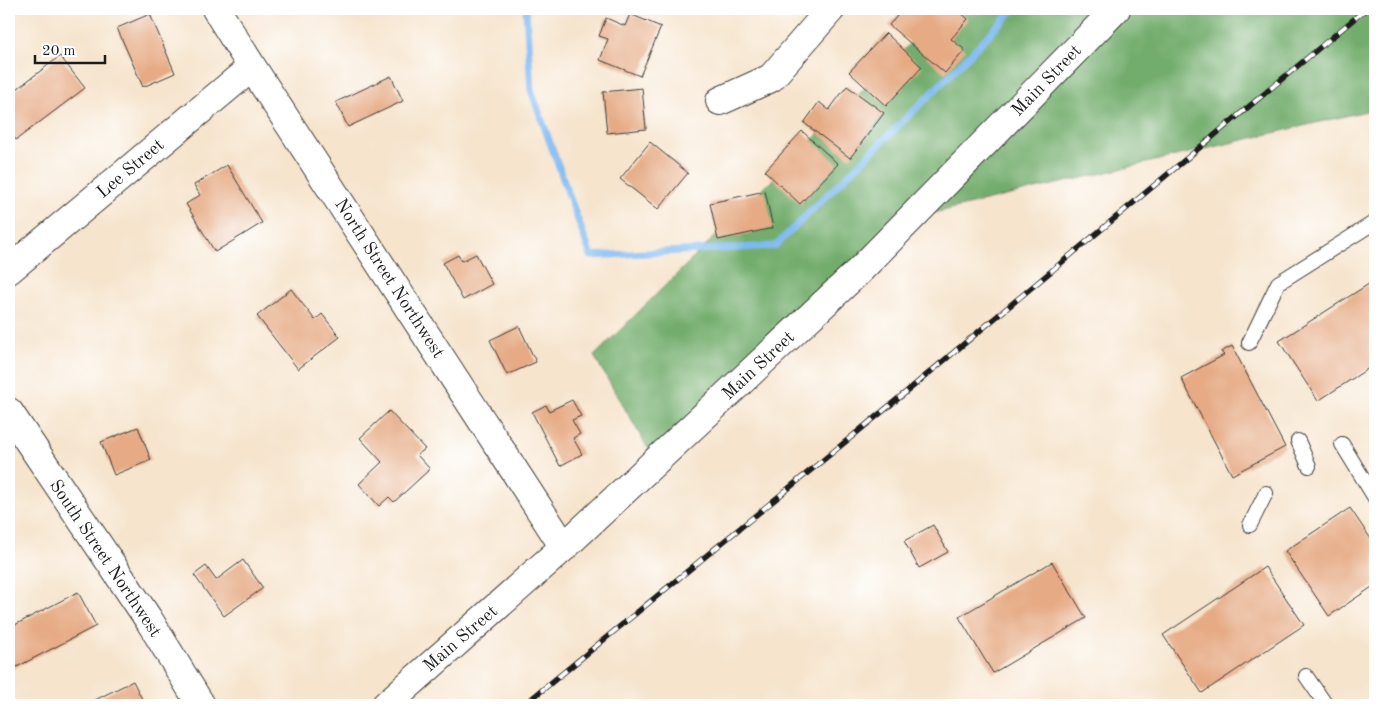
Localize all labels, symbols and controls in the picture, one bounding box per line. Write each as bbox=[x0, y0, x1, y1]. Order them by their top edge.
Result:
scale bar bbox=[35, 32, 105, 64]
street label: Main Street bbox=[1009, 42, 1085, 120]
text: 20 m bbox=[42, 44, 76, 59]
street label: Lee Street bbox=[94, 136, 168, 202]
street label: North Street Northwest bbox=[331, 196, 447, 361]
street label: Main Street bbox=[719, 328, 798, 403]
street label: South Street Northwest bbox=[46, 477, 164, 640]
street label: Main Street bbox=[420, 602, 501, 675]

